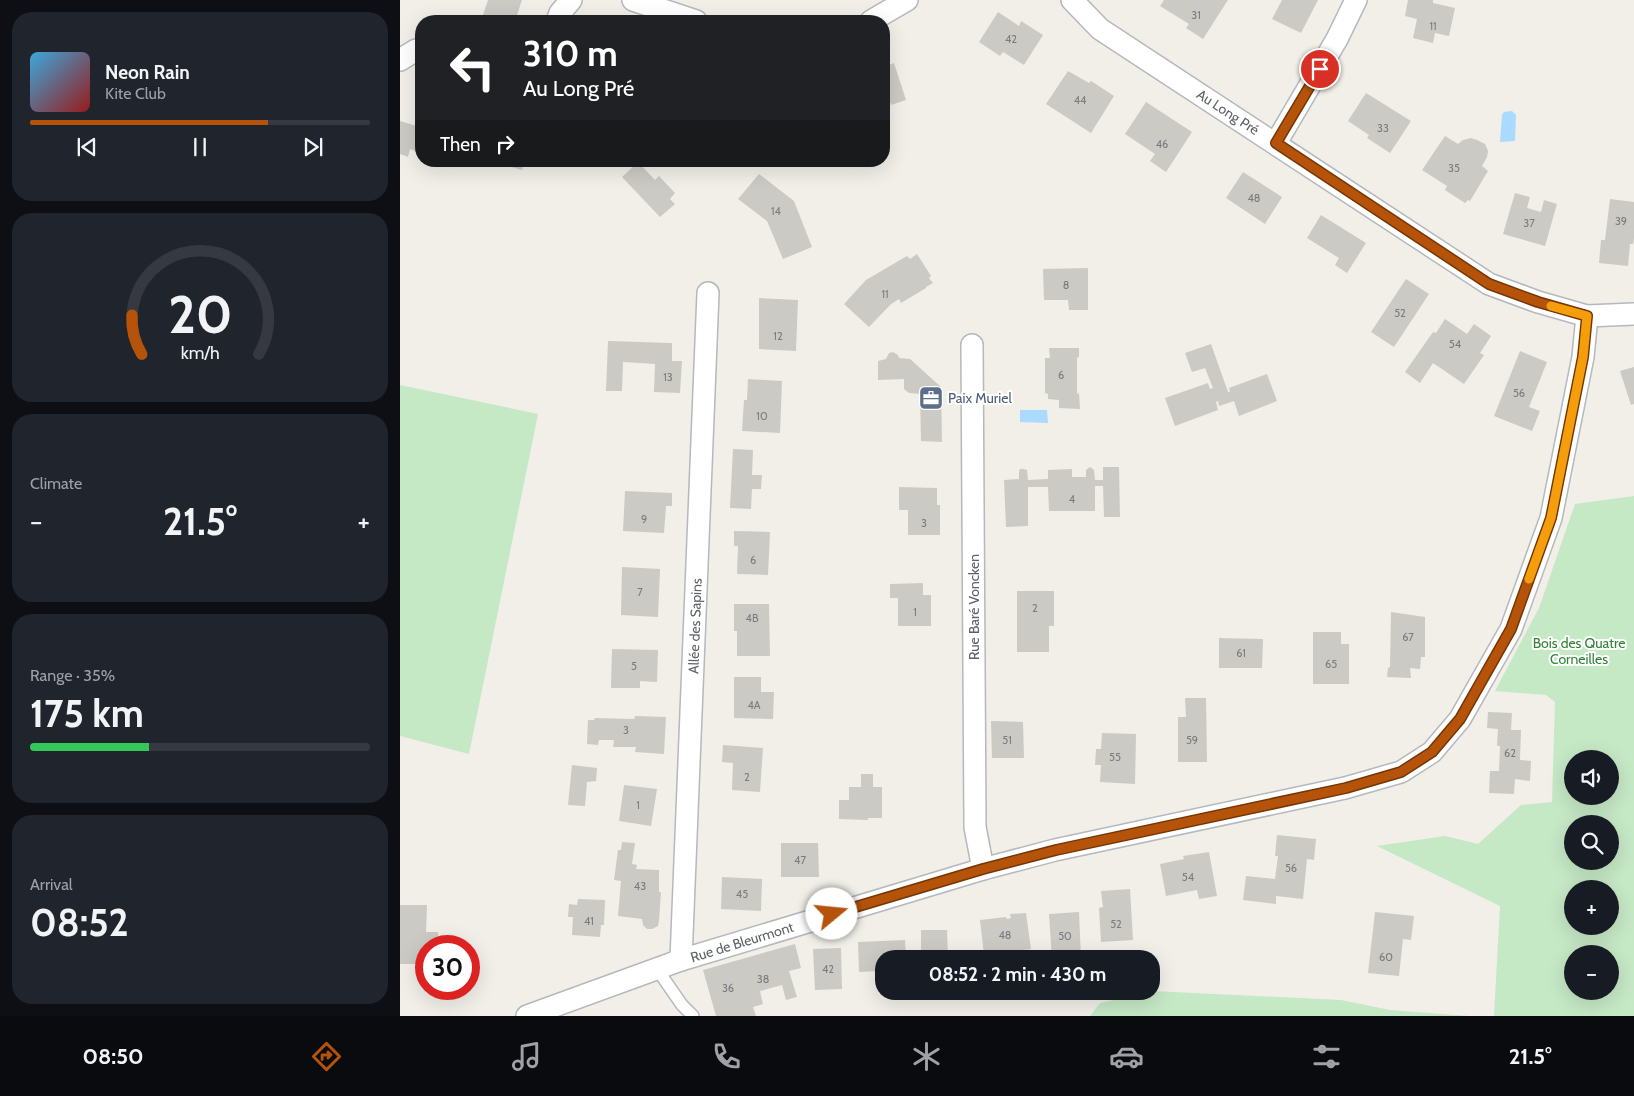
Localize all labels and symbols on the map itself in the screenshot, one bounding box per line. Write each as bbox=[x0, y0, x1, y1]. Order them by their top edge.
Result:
house number: 31 bbox=[1191, 8, 1201, 22]
house number: 11 bbox=[1429, 19, 1437, 33]
house number: 42 bbox=[1005, 32, 1017, 46]
pin bbox=[1299, 48, 1341, 90]
street label: Au Long Pré bbox=[1193, 85, 1263, 139]
house number: 44 bbox=[1074, 93, 1087, 107]
house number: 33 bbox=[1377, 121, 1389, 135]
house number: 46 bbox=[1156, 137, 1168, 151]
house number: 35 bbox=[1448, 161, 1460, 175]
house number: 48 bbox=[1247, 191, 1261, 205]
house number: 14 bbox=[771, 204, 782, 218]
house number: 39 bbox=[1615, 214, 1627, 228]
house number: 37 bbox=[1523, 216, 1535, 230]
house number: 8 bbox=[1063, 278, 1069, 292]
house number: 11 bbox=[881, 287, 889, 301]
house number: 52 bbox=[1394, 306, 1406, 320]
house number: 12 bbox=[773, 329, 783, 343]
house number: 54 bbox=[1449, 337, 1462, 351]
house number: 6 bbox=[1058, 368, 1064, 382]
house number: 13 bbox=[663, 370, 673, 384]
office icon: Paix Muriel bbox=[918, 385, 944, 411]
house number: 56 bbox=[1513, 386, 1525, 400]
place label: Paix Muriel bbox=[948, 389, 1012, 407]
house number: 10 bbox=[756, 409, 768, 423]
house number: 4 bbox=[1069, 492, 1076, 506]
house number: 9 bbox=[641, 512, 647, 526]
house number: 3 bbox=[921, 516, 927, 530]
house number: 6 bbox=[750, 553, 756, 567]
street label: Rue Baré Voncken bbox=[965, 554, 983, 660]
street label: Allée des Sapins bbox=[684, 578, 706, 674]
house number: 7 bbox=[637, 585, 643, 599]
house number: 2 bbox=[1032, 601, 1038, 615]
house number: 1 bbox=[913, 605, 917, 619]
house number: 4B bbox=[746, 611, 759, 625]
house number: 67 bbox=[1402, 630, 1414, 644]
park label: Bois des Quatre Corneilles bbox=[1533, 634, 1625, 668]
house number: 61 bbox=[1236, 646, 1246, 660]
house number: 65 bbox=[1325, 657, 1337, 671]
house number: 5 bbox=[631, 659, 637, 673]
house number: 4A bbox=[747, 698, 761, 712]
house number: 3 bbox=[623, 723, 629, 737]
house number: 51 bbox=[1002, 733, 1012, 747]
house number: 59 bbox=[1186, 733, 1198, 747]
house number: 62 bbox=[1504, 746, 1516, 760]
house number: 55 bbox=[1109, 750, 1121, 764]
house number: 2 bbox=[744, 770, 750, 784]
house number: 1 bbox=[636, 798, 640, 812]
house number: 47 bbox=[794, 853, 806, 867]
house number: 56 bbox=[1285, 861, 1297, 875]
house number: 54 bbox=[1182, 870, 1195, 884]
house number: 43 bbox=[634, 879, 646, 893]
house number: 45 bbox=[736, 887, 748, 901]
position arrow bbox=[805, 887, 857, 939]
house number: 41 bbox=[584, 914, 594, 928]
house number: 52 bbox=[1110, 917, 1122, 931]
street label: Rue de Bleurmont bbox=[688, 918, 796, 966]
house number: 48 bbox=[998, 928, 1012, 942]
house number: 50 bbox=[1058, 929, 1072, 943]
speed limit sign: 30 bbox=[415, 935, 480, 1000]
house number: 60 bbox=[1379, 950, 1393, 964]
house number: 42 bbox=[822, 962, 834, 976]
house number: 38 bbox=[757, 972, 769, 986]
house number: 36 bbox=[722, 981, 734, 995]

